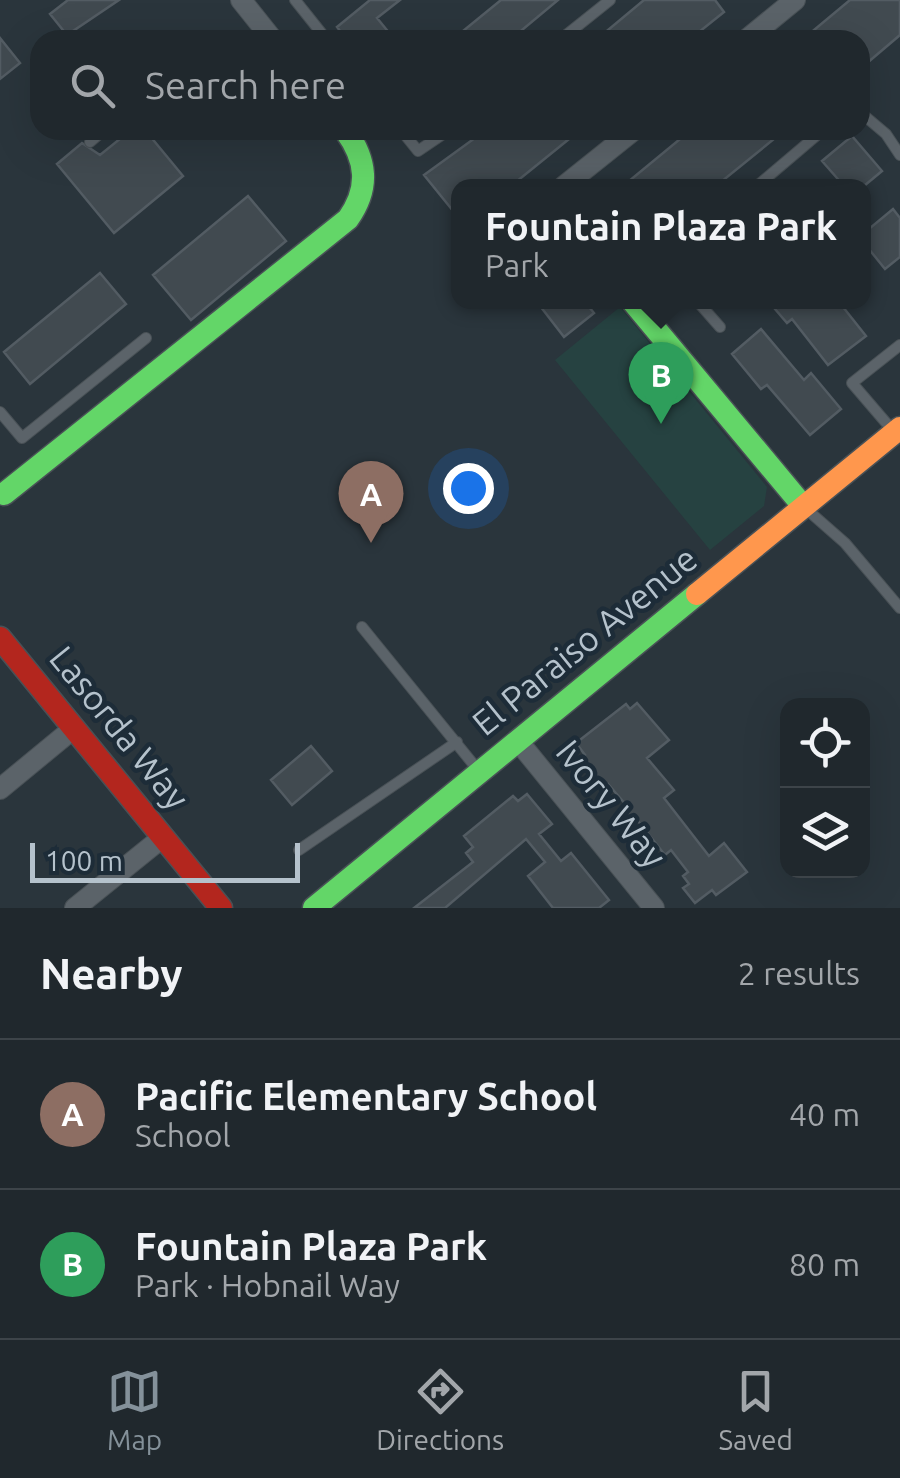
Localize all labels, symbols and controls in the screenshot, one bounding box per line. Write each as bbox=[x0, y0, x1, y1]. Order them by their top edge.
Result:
search box bbox=[30, 30, 870, 140]
icon: search bbox=[65, 58, 120, 113]
text: Search here bbox=[145, 64, 346, 106]
popup bbox=[451, 179, 871, 309]
text: Fountain Plaza Park bbox=[485, 205, 837, 247]
text: Park bbox=[485, 247, 549, 283]
pin: B bbox=[628, 342, 694, 424]
pin: A bbox=[338, 460, 404, 543]
your location bbox=[443, 463, 494, 514]
street label: El Paraiso Avenue bbox=[464, 538, 704, 743]
street label: Lasorda Way bbox=[42, 638, 198, 817]
map controls bbox=[780, 698, 870, 878]
button: locate bbox=[780, 698, 870, 788]
street label: Ivory Way bbox=[548, 732, 675, 875]
button: layers bbox=[780, 788, 870, 878]
scale bar bbox=[30, 838, 300, 883]
text: 100 m bbox=[45, 845, 123, 876]
text: Nearby bbox=[40, 950, 183, 997]
text: 2 results bbox=[738, 955, 860, 991]
text: Pacific Elementary School bbox=[135, 1075, 597, 1117]
text: A bbox=[61, 1096, 84, 1132]
text: 40 m bbox=[789, 1096, 860, 1132]
text: School bbox=[135, 1117, 231, 1153]
text: Fountain Plaza Park bbox=[135, 1225, 487, 1267]
text: B bbox=[62, 1246, 83, 1282]
text: 80 m bbox=[789, 1246, 860, 1282]
text: Park · Hobnail Way bbox=[135, 1267, 400, 1303]
tab: Map bbox=[107, 1364, 162, 1455]
tab: Directions bbox=[376, 1364, 504, 1455]
tab: Saved bbox=[718, 1364, 793, 1455]

